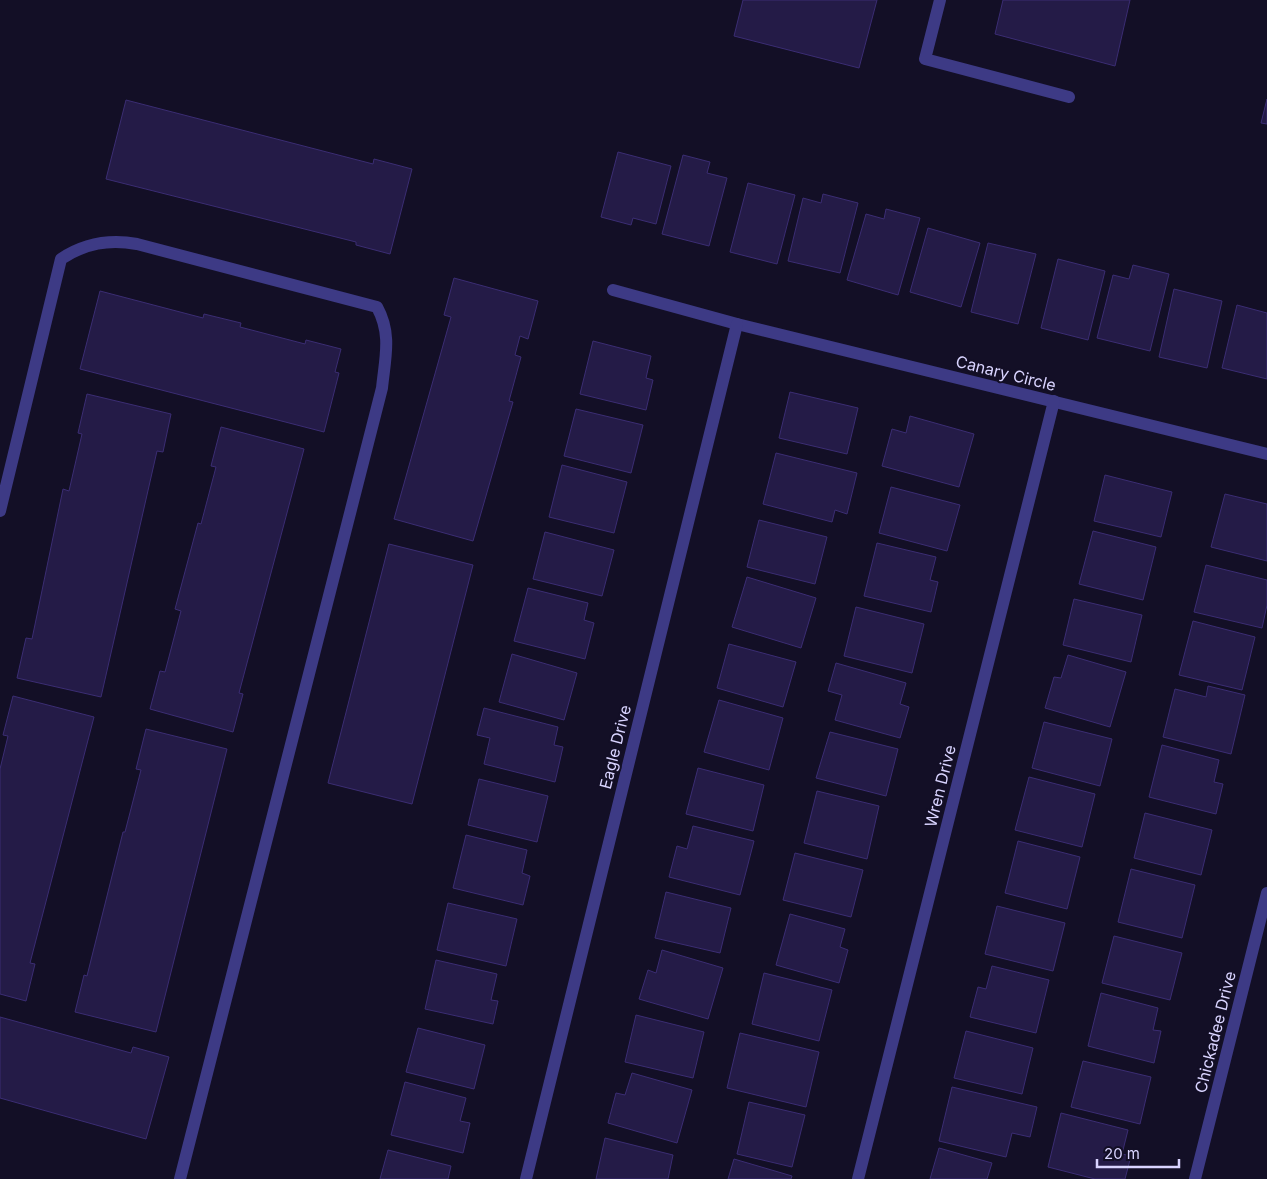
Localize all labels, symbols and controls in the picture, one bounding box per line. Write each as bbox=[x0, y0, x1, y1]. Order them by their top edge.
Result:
street label: Canary Circle bbox=[954, 351, 1058, 395]
street label: Eagle Drive bbox=[595, 703, 635, 791]
street label: Wren Drive bbox=[920, 743, 960, 829]
street label: Chickadee Drive bbox=[1190, 969, 1240, 1095]
scale bar bbox=[1097, 1136, 1180, 1168]
text: 20 m bbox=[1104, 1144, 1140, 1163]

